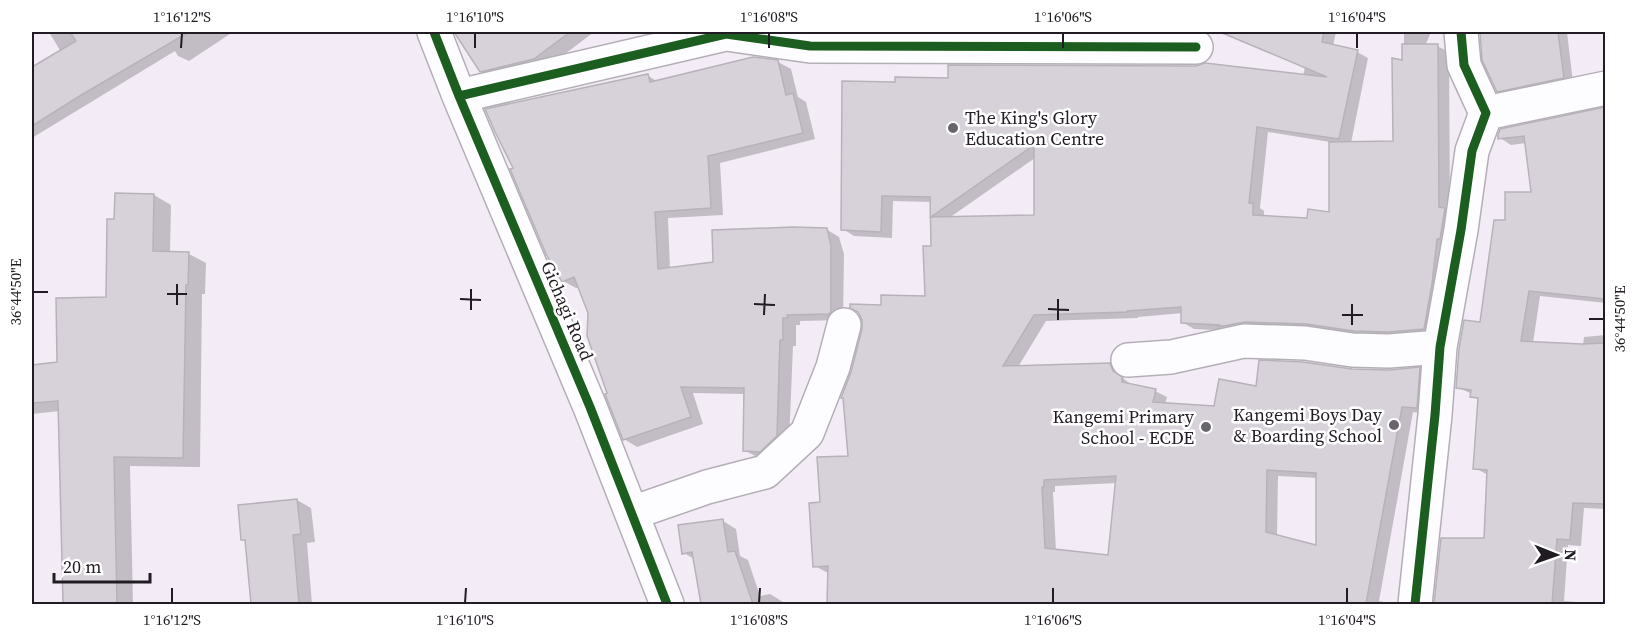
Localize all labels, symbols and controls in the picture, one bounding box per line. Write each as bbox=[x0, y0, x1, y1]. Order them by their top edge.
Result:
text: 1°16'12"S bbox=[153, 6, 211, 27]
text: 1°16'10"S bbox=[446, 6, 504, 27]
text: 1°16'08"S bbox=[740, 6, 798, 27]
text: 1°16'06"S bbox=[1034, 6, 1092, 27]
text: 1°16'04"S bbox=[1328, 6, 1386, 27]
place label: The King's Glory Education Centre bbox=[965, 105, 1104, 151]
marker: The King's Glory Education Centre bbox=[946, 121, 960, 135]
street label: Gichagi Road bbox=[535, 257, 600, 364]
text: 36°44'50"E bbox=[5, 258, 26, 326]
text: 36°44'50"E bbox=[1609, 285, 1630, 353]
place label: Kangemi Boys Day & Boarding School bbox=[1233, 402, 1383, 448]
place label: Kangemi Primary School - ECDE bbox=[1052, 404, 1195, 450]
marker: Kangemi Boys Day & Boarding School bbox=[1387, 418, 1401, 432]
marker: Kangemi Primary School - ECDE bbox=[1199, 420, 1213, 434]
north arrow bbox=[1526, 525, 1586, 585]
scale bar bbox=[54, 546, 150, 584]
text: N bbox=[1560, 549, 1582, 562]
text: 20 m bbox=[63, 554, 101, 579]
text: 1°16'12"S bbox=[143, 609, 201, 630]
text: 1°16'10"S bbox=[436, 609, 494, 630]
text: 1°16'08"S bbox=[730, 609, 788, 630]
text: 1°16'06"S bbox=[1024, 609, 1082, 630]
text: 1°16'04"S bbox=[1318, 609, 1376, 630]

